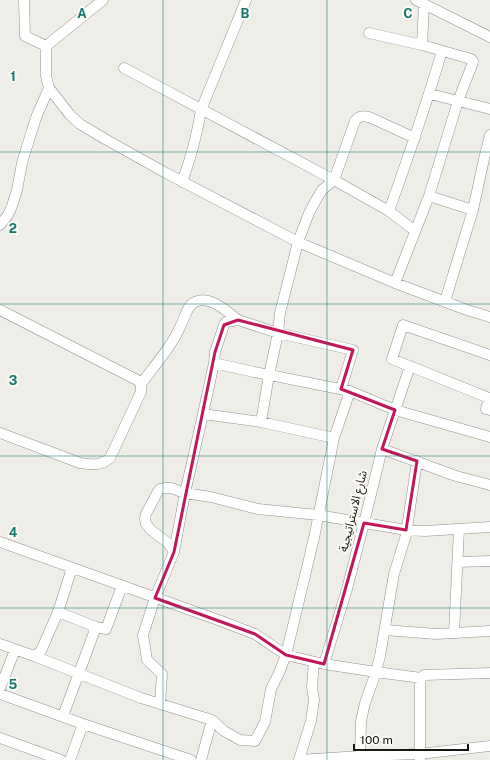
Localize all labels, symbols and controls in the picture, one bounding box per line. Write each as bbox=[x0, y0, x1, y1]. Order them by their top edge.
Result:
text: A bbox=[77, 6, 87, 21]
text: B bbox=[241, 6, 250, 21]
text: C bbox=[403, 6, 413, 21]
text: 1 bbox=[10, 69, 16, 84]
text: 2 bbox=[9, 221, 17, 236]
text: 3 bbox=[9, 373, 18, 388]
street label: شارع الاستراتيجية bbox=[336, 469, 372, 554]
text: 4 bbox=[9, 525, 18, 540]
text: 5 bbox=[9, 677, 18, 692]
scale bar bbox=[354, 726, 468, 752]
text: 100 m bbox=[360, 733, 393, 747]

